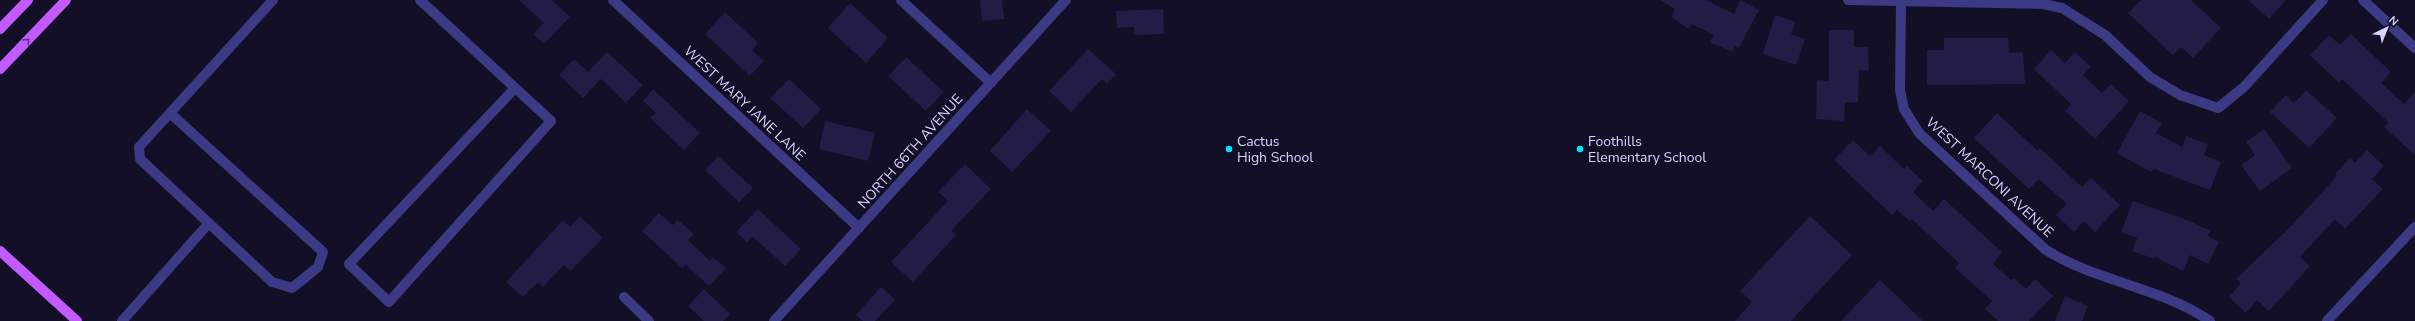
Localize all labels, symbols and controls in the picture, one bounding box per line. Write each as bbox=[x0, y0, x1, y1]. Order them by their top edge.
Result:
north arrow bbox=[2367, 8, 2407, 48]
text: N bbox=[2385, 13, 2402, 29]
one-way arrow bbox=[22, 38, 30, 46]
street label: WEST MARY JANE LANE bbox=[680, 42, 810, 165]
street label: NORTH 66TH AVENUE bbox=[854, 90, 967, 213]
street label: WEST MARCONI AVENUE bbox=[1921, 113, 2058, 242]
place label: Cactus High School bbox=[1237, 132, 1314, 167]
place label: Foothills Elementary School bbox=[1588, 132, 1707, 167]
marker: Cactus High School bbox=[1224, 144, 1234, 154]
marker: Foothills Elementary School bbox=[1575, 144, 1585, 154]

